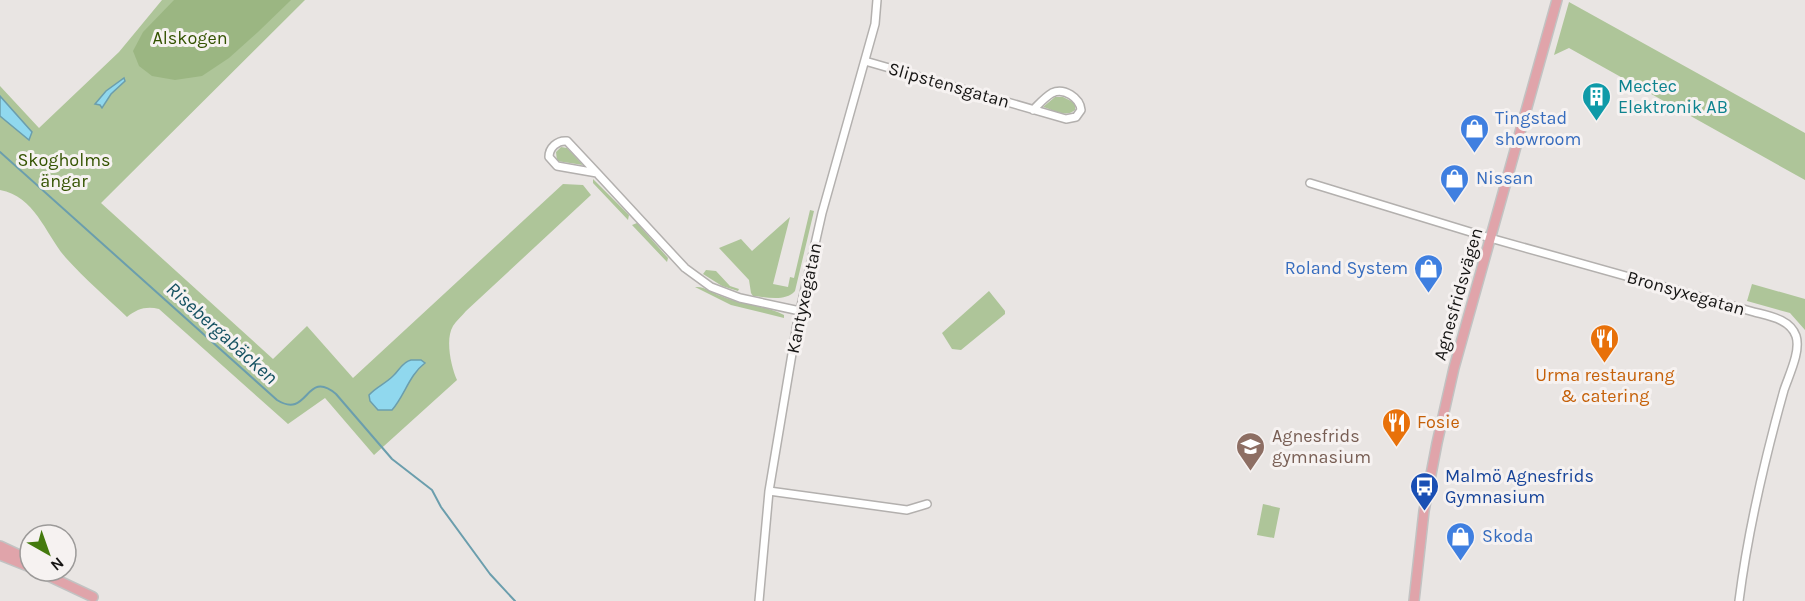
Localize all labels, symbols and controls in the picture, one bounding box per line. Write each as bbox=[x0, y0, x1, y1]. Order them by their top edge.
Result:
park label: Alskogen bbox=[152, 27, 228, 49]
street label: Slipstensgatan bbox=[886, 57, 1012, 113]
place label: Mectec Elektronik AB bbox=[1618, 75, 1728, 118]
building icon: Mectec Elektronik AB bbox=[1581, 80, 1613, 122]
place label: Tingstad showroom bbox=[1495, 107, 1581, 150]
shop icon: Tingstad showroom bbox=[1458, 112, 1490, 154]
park label: Skogholms ängar bbox=[17, 149, 111, 192]
shop icon: Nissan bbox=[1439, 162, 1471, 204]
place label: Nissan bbox=[1476, 167, 1533, 189]
street label: Agnesfridsvägen bbox=[1429, 225, 1487, 363]
street label: Kantyxegatan bbox=[782, 240, 826, 356]
shop icon: Roland System bbox=[1413, 252, 1445, 294]
place label: Roland System bbox=[1285, 257, 1408, 279]
street label: Bronsyxegatan bbox=[1624, 266, 1748, 320]
water label: Risebergabäcken bbox=[162, 277, 282, 389]
restaurant icon: Urma restaurang & catering bbox=[1589, 322, 1621, 364]
place label: Urma restaurang & catering bbox=[1535, 364, 1675, 407]
restaurant icon: Fosie bbox=[1380, 406, 1412, 448]
place label: Fosie bbox=[1417, 411, 1460, 433]
place label: Agnesfrids gymnasium bbox=[1272, 425, 1371, 468]
school or university icon: Agnesfrids gymnasium bbox=[1235, 430, 1267, 472]
place label: Malmö Agnesfrids Gymnasium bbox=[1445, 465, 1594, 508]
bus stop icon: Malmö Agnesfrids Gymnasium bbox=[1408, 470, 1440, 512]
shop icon: Skoda bbox=[1445, 520, 1477, 562]
north arrow bbox=[18, 523, 78, 583]
place label: Skoda bbox=[1482, 525, 1533, 547]
text: N bbox=[47, 553, 68, 575]

